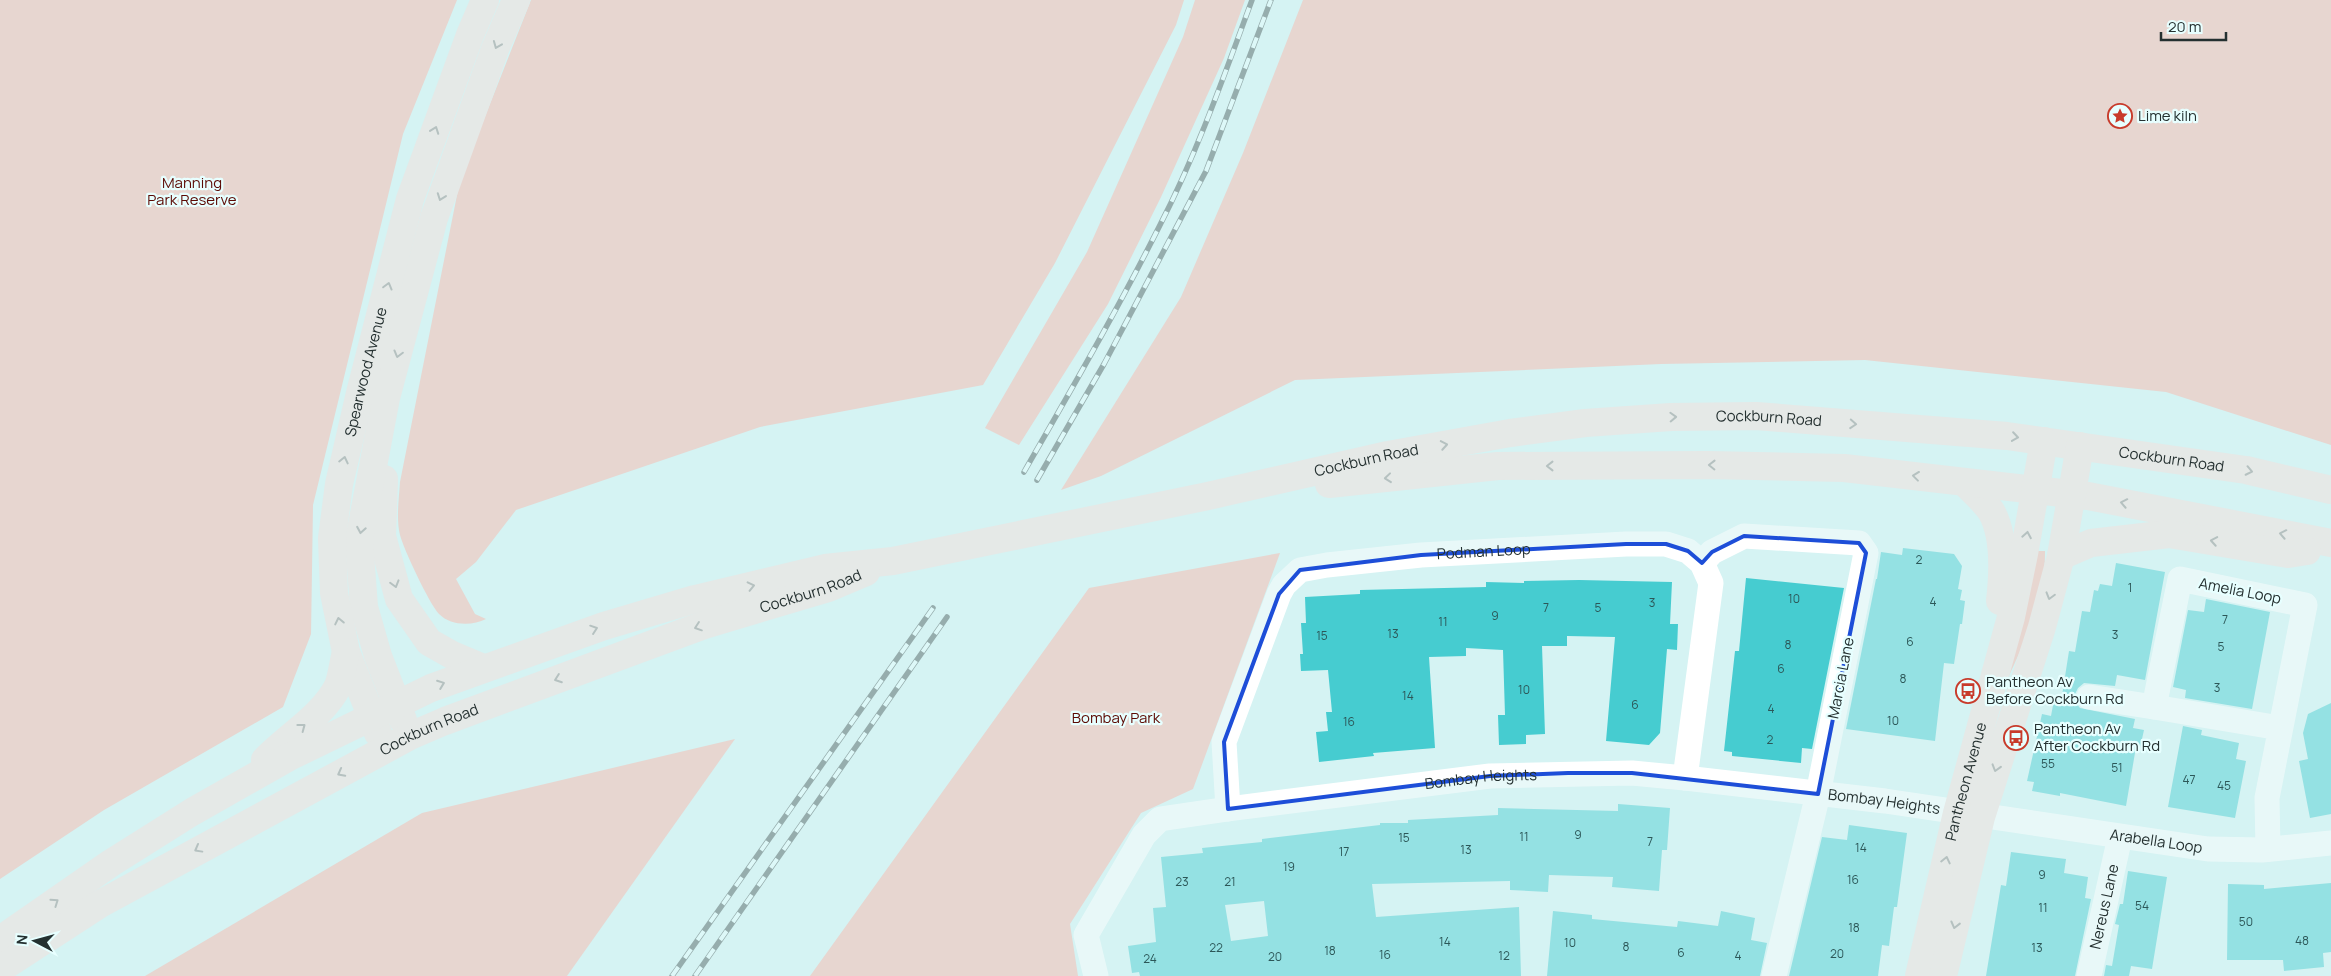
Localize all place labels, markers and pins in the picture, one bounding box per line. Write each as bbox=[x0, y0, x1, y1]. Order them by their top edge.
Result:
place icon: Lime kiln bbox=[2107, 103, 2133, 129]
place label: Lime kiln bbox=[2138, 105, 2197, 126]
place label: Pantheon Av Before Cockburn Rd bbox=[1986, 671, 2124, 709]
bus stop icon: Pantheon Av Before Cockburn Rd bbox=[1955, 678, 1981, 704]
place label: Pantheon Av After Cockburn Rd bbox=[2034, 718, 2160, 756]
bus stop icon: Pantheon Av After Cockburn Rd bbox=[2003, 725, 2029, 751]

